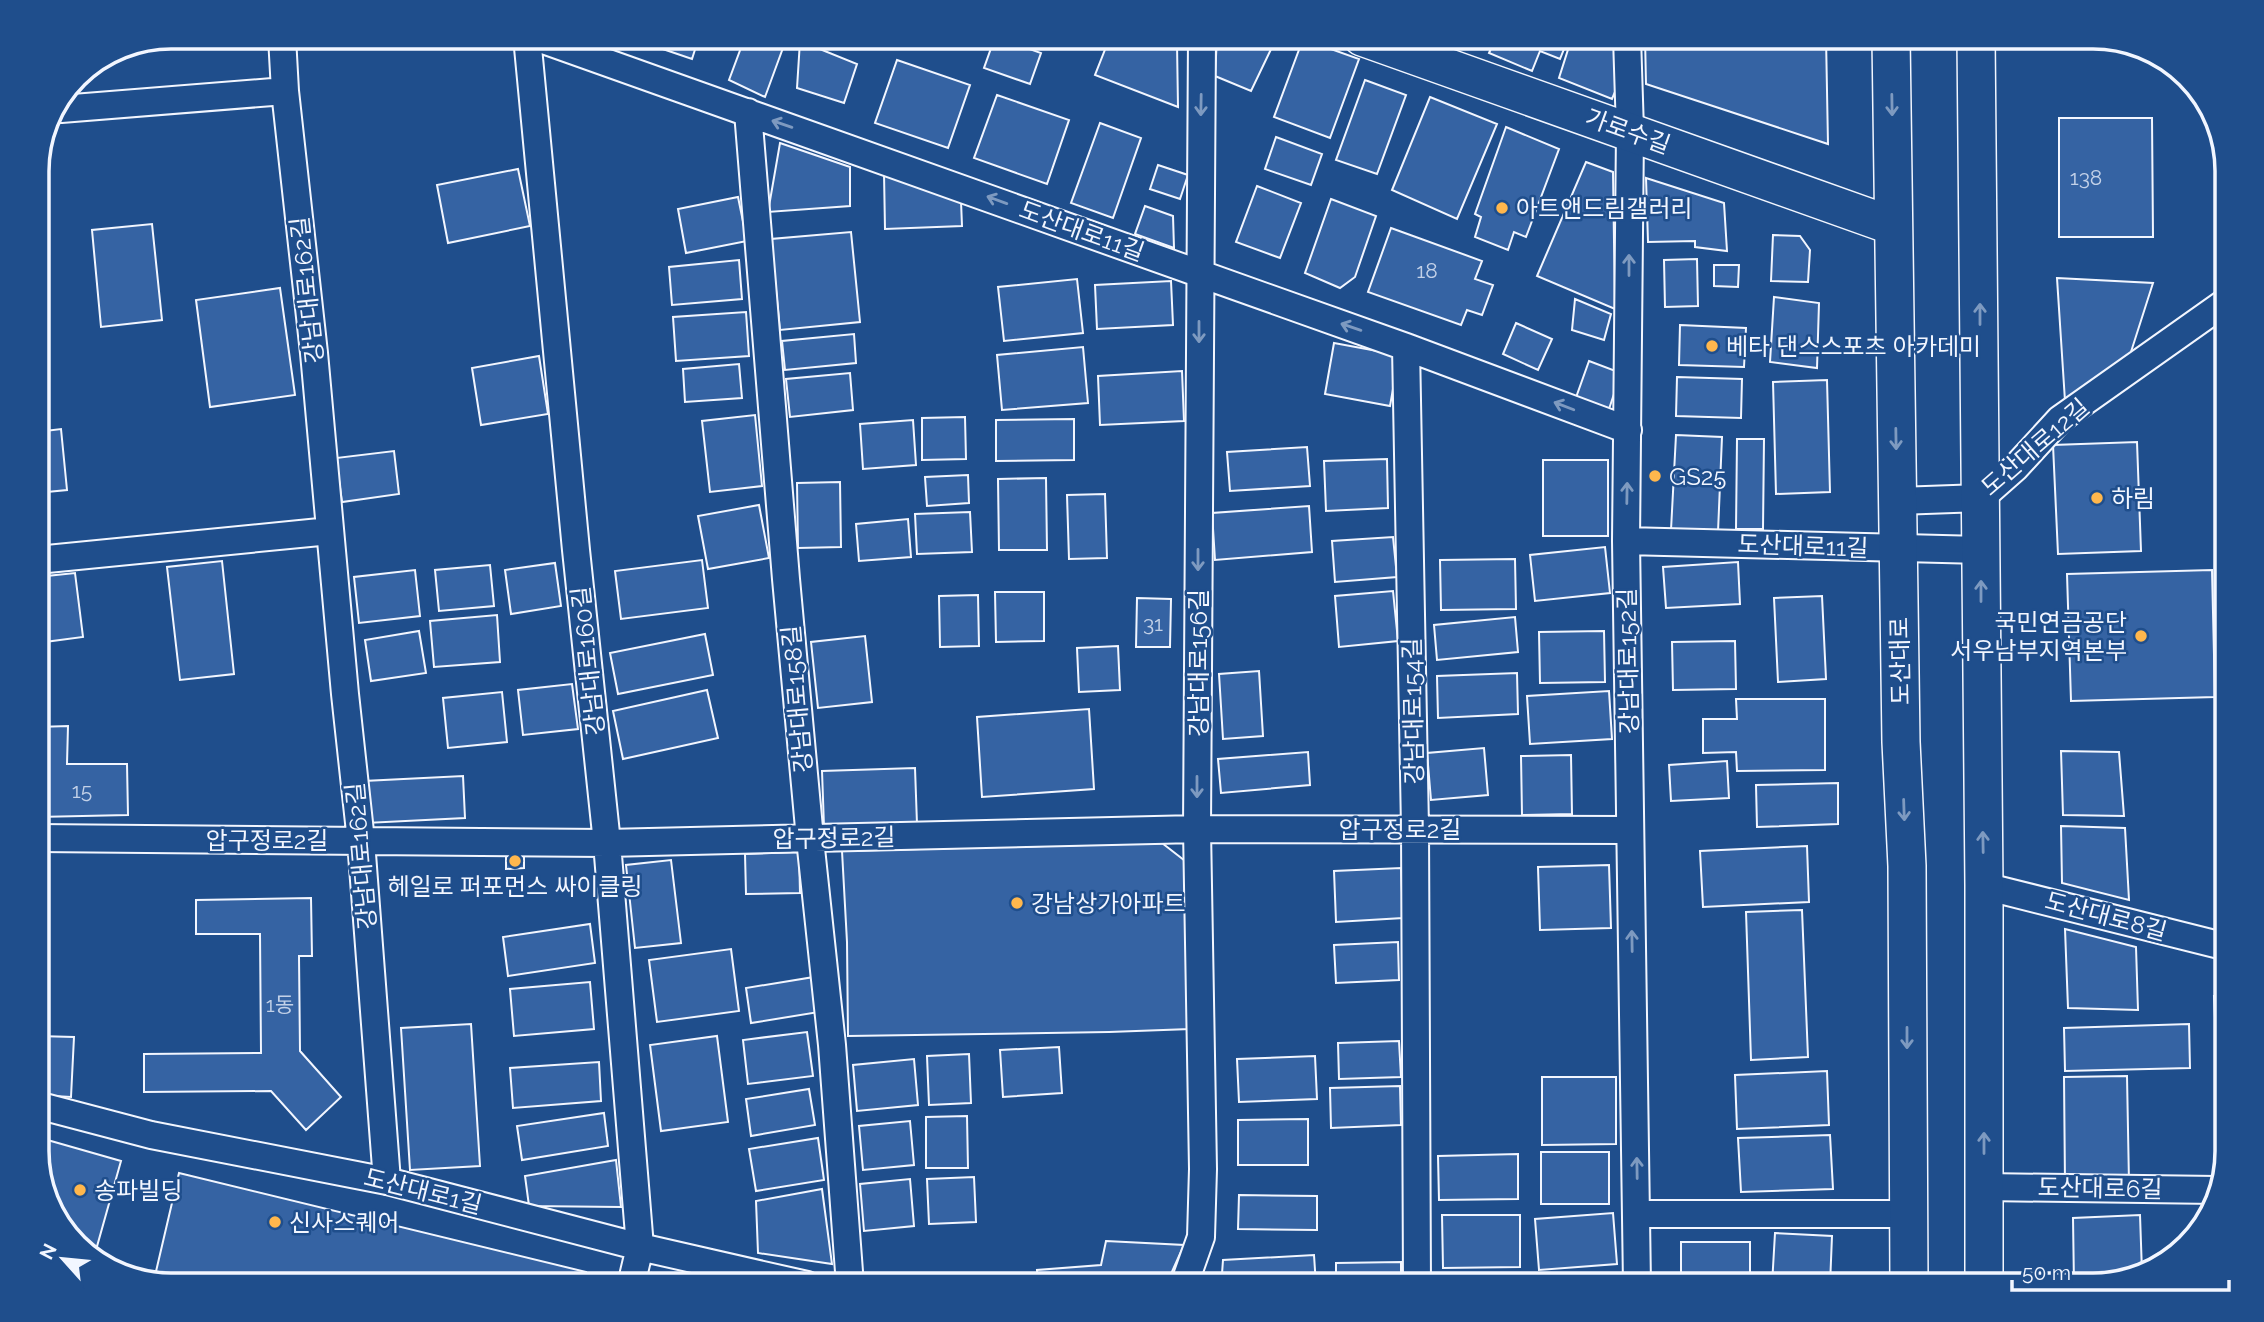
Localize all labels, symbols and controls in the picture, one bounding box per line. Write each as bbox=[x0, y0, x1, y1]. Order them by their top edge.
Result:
one-way arrow bbox=[1194, 93, 1208, 116]
one-way arrow bbox=[1885, 93, 1898, 116]
street label: 가로수길 bbox=[1582, 102, 1674, 160]
one-way arrow bbox=[772, 117, 794, 129]
house number: 138 bbox=[2070, 165, 2102, 190]
one-way arrow bbox=[986, 193, 1008, 205]
place label: 아트앤드림갤러리 bbox=[1516, 194, 1693, 223]
street label: 도산대로11길 bbox=[1016, 195, 1148, 267]
marker: 아트앤드림갤러리 bbox=[1494, 200, 1510, 216]
street label: 강남대로162길 bbox=[285, 215, 329, 365]
one-way arrow bbox=[1622, 254, 1636, 277]
house number: 18 bbox=[1416, 258, 1438, 283]
one-way arrow bbox=[1973, 303, 1987, 326]
one-way arrow bbox=[1340, 320, 1362, 332]
one-way arrow bbox=[1192, 321, 1206, 344]
place label: 베타 댄스스포츠 아카데미 bbox=[1726, 332, 1981, 361]
marker: 베타 댄스스포츠 아카데미 bbox=[1704, 338, 1720, 354]
street label: 도산대로12길 bbox=[1975, 392, 2095, 502]
one-way arrow bbox=[1553, 399, 1575, 412]
one-way arrow bbox=[1890, 427, 1903, 450]
place label: GS25 bbox=[1669, 462, 1726, 491]
marker: GS25 bbox=[1647, 468, 1663, 484]
one-way arrow bbox=[1620, 481, 1634, 504]
place label: 하림 bbox=[2111, 484, 2155, 513]
marker: 하림 bbox=[2089, 490, 2105, 506]
street label: 도산대로11길 bbox=[1737, 529, 1869, 563]
one-way arrow bbox=[1191, 548, 1205, 571]
one-way arrow bbox=[1974, 579, 1988, 602]
street label: 강남대로160길 bbox=[566, 585, 610, 737]
street label: 강남대로152길 bbox=[1612, 588, 1644, 734]
street label: 강남대로156길 bbox=[1184, 589, 1213, 737]
place label: 국민연금공단 서우남부지역본부 bbox=[1950, 608, 2127, 665]
house number: 31 bbox=[1143, 611, 1163, 636]
street label: 도산대로 bbox=[1885, 617, 1915, 705]
street label: 강남대로158길 bbox=[776, 624, 818, 774]
marker: 국민연금공단 서우남부지역본부 bbox=[2133, 628, 2149, 644]
street label: 강남대로154길 bbox=[1397, 637, 1429, 785]
one-way arrow bbox=[1191, 776, 1204, 799]
house number: 15 bbox=[72, 778, 92, 803]
street label: 강남대로162길 bbox=[340, 781, 382, 931]
one-way arrow bbox=[1898, 799, 1911, 822]
street label: 압구정로2길 bbox=[1339, 815, 1461, 844]
street label: 압구정로2길 bbox=[772, 822, 896, 854]
street label: 압구정로2길 bbox=[206, 826, 328, 855]
one-way arrow bbox=[1976, 831, 1990, 854]
marker: 헤일로 퍼포먼스 싸이클링 bbox=[507, 853, 523, 869]
place label: 헤일로 퍼포먼스 싸이클링 bbox=[387, 872, 643, 901]
street label: 도산대로8길 bbox=[2042, 886, 2170, 946]
place label: 강남상가아파트 bbox=[1031, 889, 1186, 918]
marker: 강남상가아파트 bbox=[1009, 895, 1025, 911]
one-way arrow bbox=[1626, 929, 1639, 952]
house number: 1동 bbox=[266, 992, 294, 1017]
one-way arrow bbox=[1900, 1026, 1914, 1049]
one-way arrow bbox=[1977, 1132, 1991, 1155]
one-way arrow bbox=[1630, 1157, 1644, 1180]
street label: 도산대로1길 bbox=[361, 1162, 485, 1220]
street label: 도산대로6길 bbox=[2037, 1172, 2163, 1204]
place label: 송파빌딩 bbox=[94, 1176, 182, 1205]
marker: 송파빌딩 bbox=[72, 1182, 88, 1198]
place label: 신사스퀘어 bbox=[289, 1208, 399, 1237]
marker: 신사스퀘어 bbox=[267, 1214, 283, 1230]
north arrow bbox=[28, 1224, 98, 1294]
text: N bbox=[35, 1240, 61, 1263]
scale bar bbox=[2012, 1248, 2229, 1292]
text: 50 m bbox=[2022, 1260, 2071, 1285]

